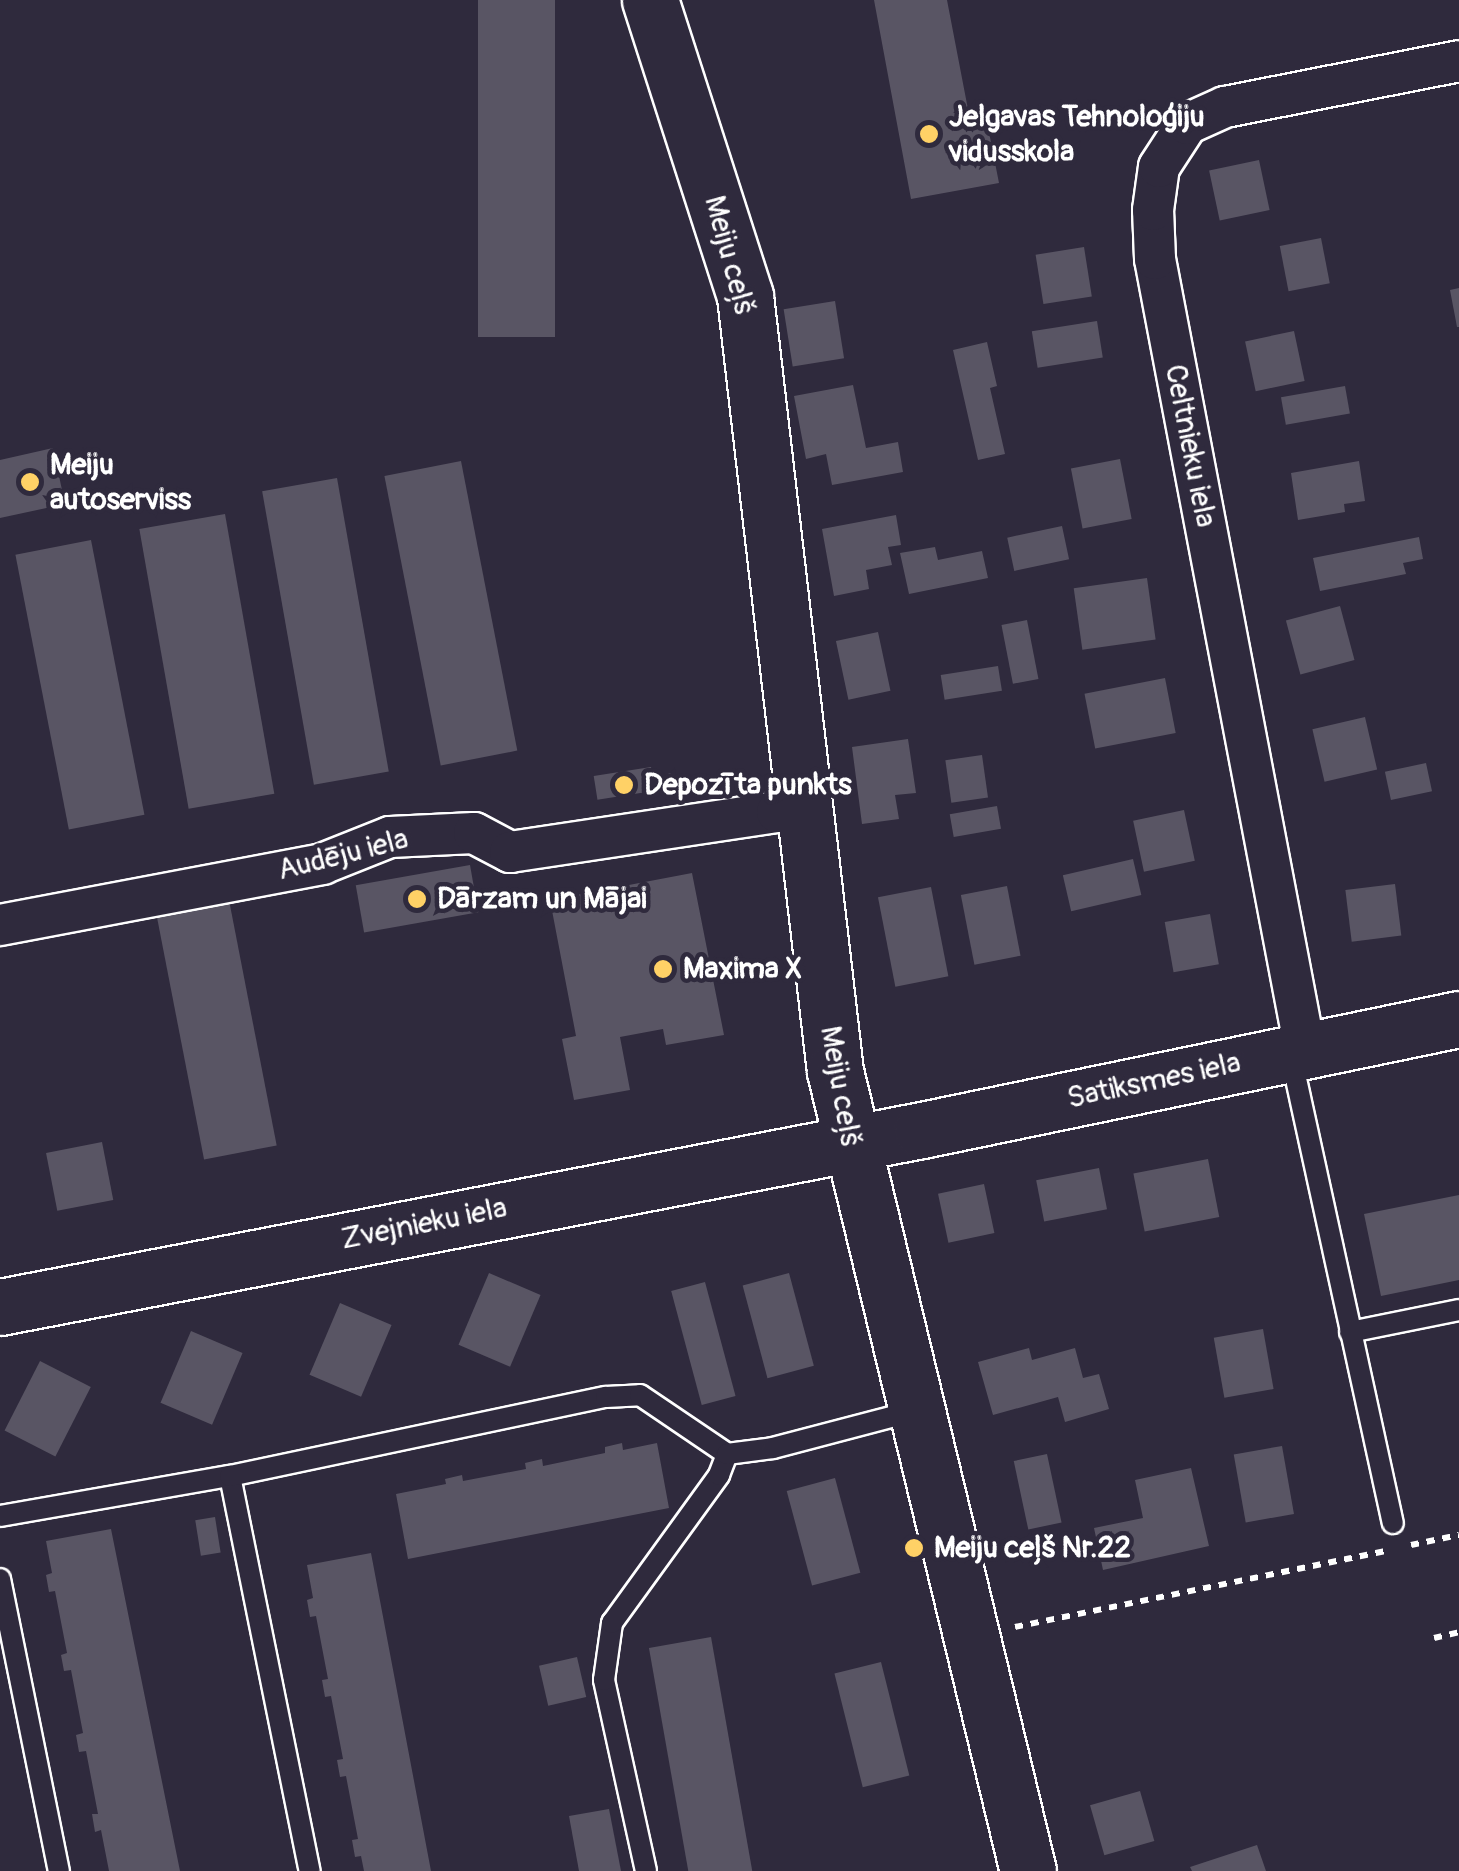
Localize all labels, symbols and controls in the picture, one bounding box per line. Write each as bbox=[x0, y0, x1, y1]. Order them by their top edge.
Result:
place label: Jelgavas Tehnoloģiju vidusskola bbox=[949, 99, 1205, 170]
marker: Jelgavas Tehnoloģiju vidusskola bbox=[918, 123, 940, 145]
street label: Meiju ceļš bbox=[696, 192, 762, 318]
street label: Celtnieku iela bbox=[1157, 362, 1223, 530]
place label: Meiju autoserviss bbox=[50, 447, 191, 518]
marker: Meiju autoserviss bbox=[19, 471, 41, 493]
place label: Depozīta punkts bbox=[644, 767, 852, 803]
marker: Depozīta punkts bbox=[613, 774, 635, 796]
street label: Audēju iela bbox=[274, 821, 412, 889]
place label: Dārzam un Mājai bbox=[437, 881, 647, 917]
marker: Dārzam un Mājai bbox=[406, 888, 428, 910]
place label: Maxima X bbox=[683, 951, 802, 987]
marker: Maxima X bbox=[652, 958, 674, 980]
street label: Meiju ceļš bbox=[812, 1023, 868, 1149]
street label: Satiksmes iela bbox=[1064, 1045, 1244, 1117]
street label: Zvejnieku iela bbox=[338, 1190, 510, 1258]
place label: Meiju ceļš Nr.22 bbox=[934, 1530, 1131, 1566]
marker: Meiju ceļš Nr.22 bbox=[903, 1537, 925, 1559]

